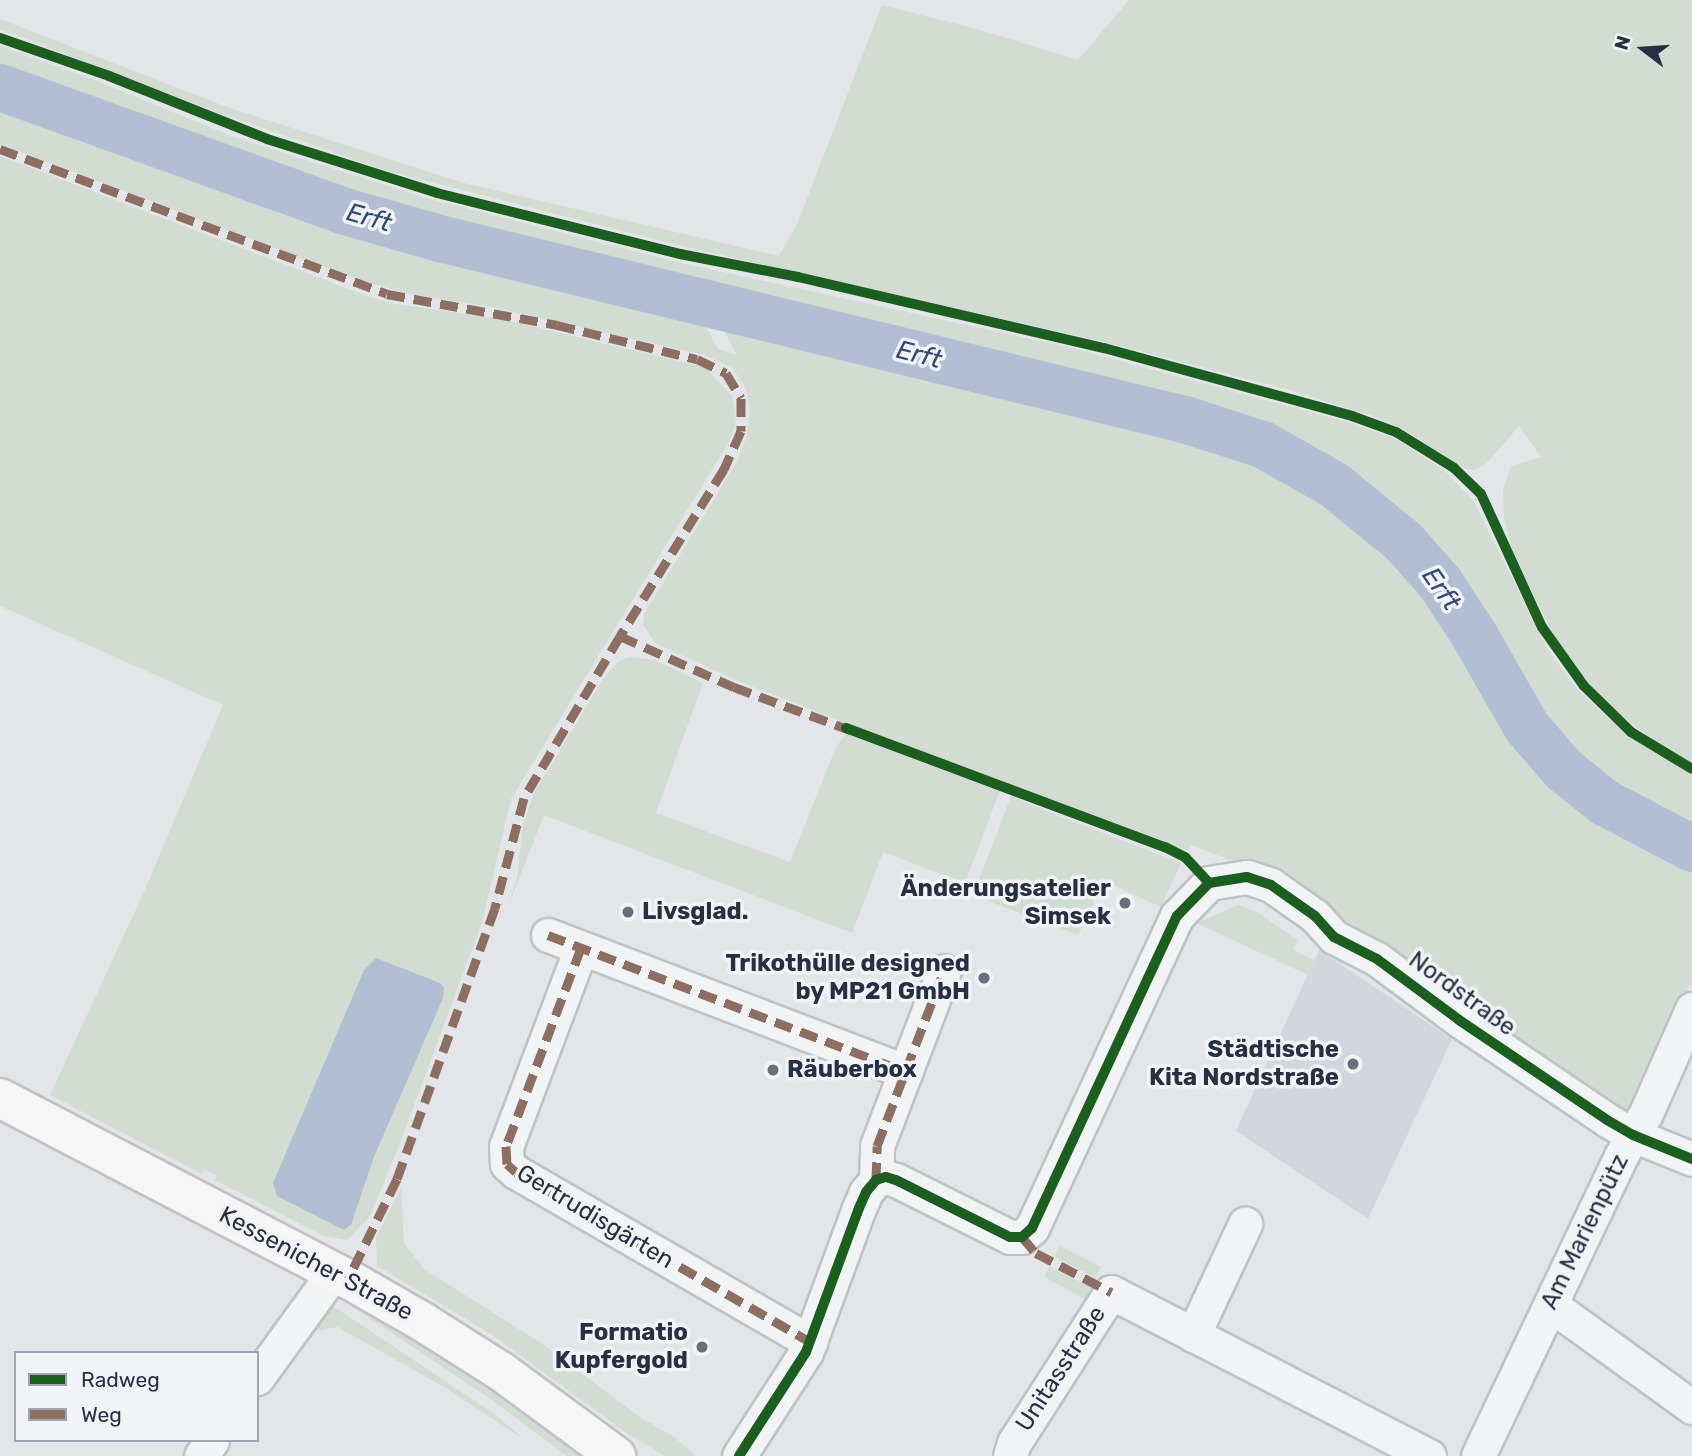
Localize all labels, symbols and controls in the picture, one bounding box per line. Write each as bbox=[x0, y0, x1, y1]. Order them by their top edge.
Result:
north arrow bbox=[1608, 14, 1678, 84]
text: N bbox=[1609, 33, 1635, 53]
water label: Erft bbox=[343, 197, 395, 239]
water label: Erft bbox=[893, 334, 945, 376]
water label: Erft bbox=[1415, 561, 1467, 617]
place label: Änderungsatelier Simsek bbox=[900, 875, 1111, 931]
marker: Änderungsatelier Simsek bbox=[1117, 895, 1133, 911]
place label: Livsglad. bbox=[642, 898, 749, 926]
marker: Livsglad. bbox=[620, 904, 636, 920]
street label: Nordstraße bbox=[1403, 946, 1521, 1042]
place label: Trikothülle designed by MP21 GmbH bbox=[725, 950, 970, 1006]
marker: Trikothülle designed by MP21 GmbH bbox=[976, 970, 992, 986]
place label: Städtische Kita Nordstraße bbox=[1149, 1036, 1339, 1092]
place label: Räuberbox bbox=[787, 1056, 917, 1084]
marker: Städtische Kita Nordstraße bbox=[1345, 1056, 1361, 1072]
marker: Räuberbox bbox=[765, 1062, 781, 1078]
street label: Am Marienpütz bbox=[1535, 1150, 1635, 1314]
street label: Gertrudisgärten bbox=[511, 1159, 679, 1275]
street label: Kessenicher Straße bbox=[214, 1201, 418, 1327]
street label: Unitasstraße bbox=[1010, 1301, 1112, 1437]
place label: Formatio Kupfergold bbox=[555, 1319, 688, 1375]
marker: Formatio Kupfergold bbox=[694, 1339, 710, 1355]
legend bbox=[14, 1351, 259, 1442]
text: Radweg bbox=[81, 1367, 160, 1392]
text: Weg bbox=[81, 1402, 122, 1427]

